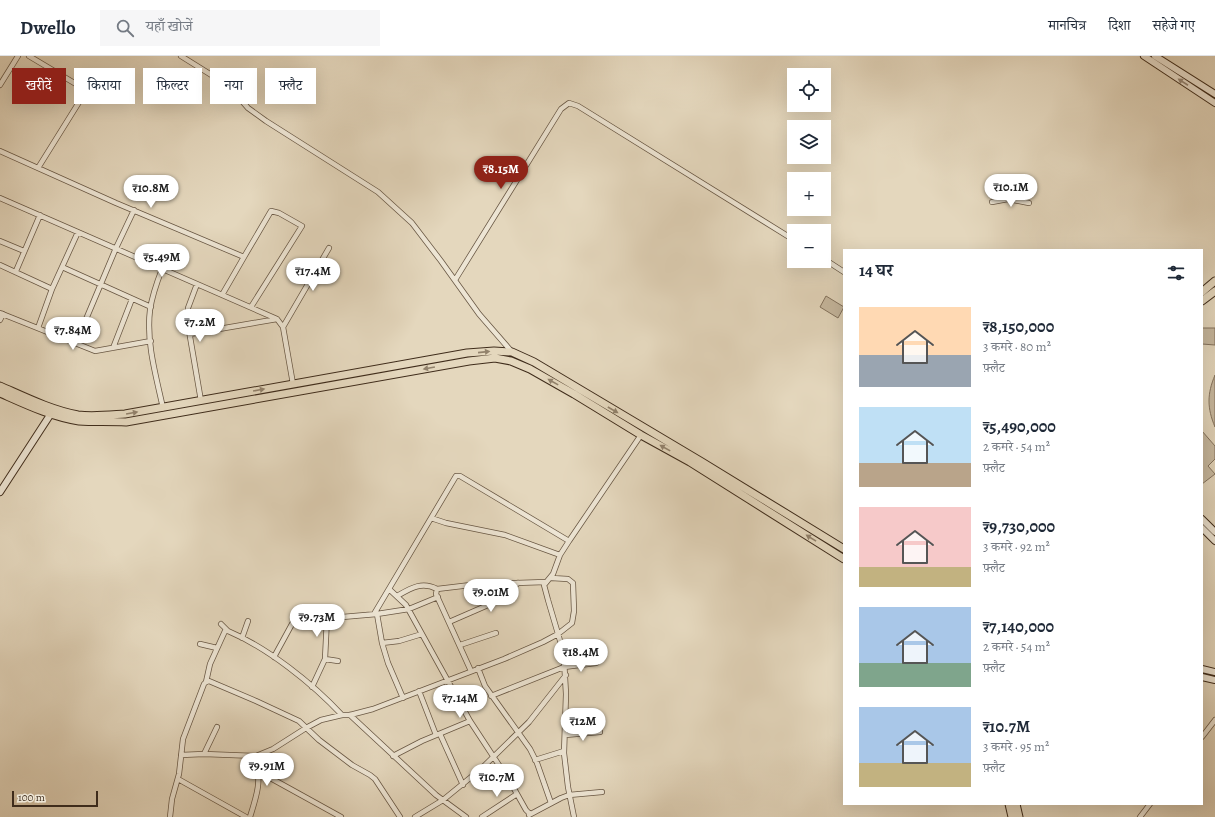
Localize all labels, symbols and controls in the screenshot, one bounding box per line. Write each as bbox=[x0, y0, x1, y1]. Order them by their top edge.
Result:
search box bbox=[100, 10, 380, 46]
text: Dwello bbox=[20, 15, 76, 41]
text: यहाँ खोजें bbox=[146, 16, 193, 36]
text: मानचित्र bbox=[1048, 16, 1086, 35]
text: दिशा bbox=[1108, 16, 1130, 35]
text: सहेजे गए bbox=[1152, 16, 1195, 35]
icon: search bbox=[114, 17, 136, 39]
chip: खरीदें bbox=[12, 68, 66, 104]
chip: किराया bbox=[74, 68, 135, 104]
chip: फ़िल्टर bbox=[143, 68, 202, 104]
chip: नया bbox=[210, 68, 257, 104]
chip: फ़्लैट bbox=[265, 68, 316, 104]
map controls bbox=[787, 68, 831, 268]
button: locate bbox=[787, 68, 831, 112]
one-way arrow bbox=[1177, 78, 1189, 85]
button: layers bbox=[787, 120, 831, 164]
pin: ₹8.15M bbox=[468, 156, 534, 190]
text: ₹8.15M bbox=[483, 160, 519, 177]
button: + bbox=[787, 172, 831, 216]
pin: ₹10.1M bbox=[978, 174, 1044, 208]
pin: ₹10.8M bbox=[118, 175, 184, 209]
text: ₹10.1M bbox=[993, 178, 1029, 195]
text: ₹10.8M bbox=[133, 179, 169, 196]
button: − bbox=[787, 224, 831, 268]
pin: ₹5.49M bbox=[129, 244, 195, 278]
text: ₹5.49M bbox=[143, 248, 181, 265]
pin: ₹17.4M bbox=[280, 258, 346, 292]
text: 14 घर bbox=[859, 259, 893, 282]
text: ₹17.4M bbox=[295, 262, 331, 279]
icon: filters bbox=[1165, 262, 1187, 284]
pin: ₹7.2M bbox=[172, 309, 228, 343]
text: ₹7.2M bbox=[184, 313, 216, 330]
text: ₹8,150,000 bbox=[983, 315, 1054, 338]
pin: ₹7.84M bbox=[40, 317, 106, 351]
text: ₹7.84M bbox=[54, 321, 92, 338]
icon: home bbox=[891, 323, 939, 371]
text: 3 कमरे · 80 m² bbox=[983, 338, 1051, 355]
one-way arrow bbox=[478, 348, 490, 355]
text: फ़्लैट bbox=[983, 359, 1005, 376]
one-way arrow bbox=[423, 365, 435, 371]
one-way arrow bbox=[547, 378, 559, 385]
one-way arrow bbox=[253, 387, 266, 393]
one-way arrow bbox=[607, 406, 619, 413]
one-way arrow bbox=[125, 410, 138, 416]
text: ₹5,490,000 bbox=[983, 415, 1056, 438]
icon: home bbox=[891, 423, 939, 471]
text: 2 कमरे · 54 m² bbox=[983, 438, 1050, 455]
one-way arrow bbox=[659, 445, 671, 451]
text: फ़्लैट bbox=[983, 459, 1005, 476]
text: ₹9,730,000 bbox=[983, 515, 1055, 538]
icon: home bbox=[891, 523, 939, 571]
one-way arrow bbox=[805, 535, 817, 542]
text: 3 कमरे · 92 m² bbox=[983, 538, 1050, 555]
text: फ़्लैट bbox=[983, 559, 1005, 576]
pin: ₹9.01M bbox=[458, 579, 524, 613]
text: ₹9.01M bbox=[473, 583, 509, 600]
pin: ₹9.73M bbox=[284, 604, 350, 638]
text: ₹9.73M bbox=[299, 608, 335, 625]
text: ₹7,140,000 bbox=[983, 615, 1054, 638]
icon: home bbox=[891, 623, 939, 671]
text: 2 कमरे · 54 m² bbox=[983, 638, 1050, 655]
pin: ₹18.4M bbox=[548, 639, 614, 673]
text: ₹18.4M bbox=[563, 643, 599, 660]
text: फ़्लैट bbox=[983, 659, 1005, 676]
pin: ₹7.14M bbox=[427, 685, 493, 719]
text: ₹7.14M bbox=[442, 689, 478, 706]
pin: ₹12M bbox=[559, 708, 607, 742]
text: ₹12M bbox=[570, 712, 596, 729]
text: ₹10.7M bbox=[983, 715, 1030, 738]
icon: home bbox=[891, 723, 939, 771]
text: 3 कमरे · 95 m² bbox=[983, 738, 1049, 755]
pin: ₹9.91M bbox=[234, 753, 300, 787]
text: ₹9.91M bbox=[249, 757, 285, 774]
text: फ़्लैट bbox=[983, 759, 1005, 776]
pin: ₹10.7M bbox=[464, 764, 530, 798]
text: ₹10.7M bbox=[479, 768, 515, 785]
scale bar bbox=[12, 789, 98, 808]
text: 100 m bbox=[18, 790, 45, 805]

